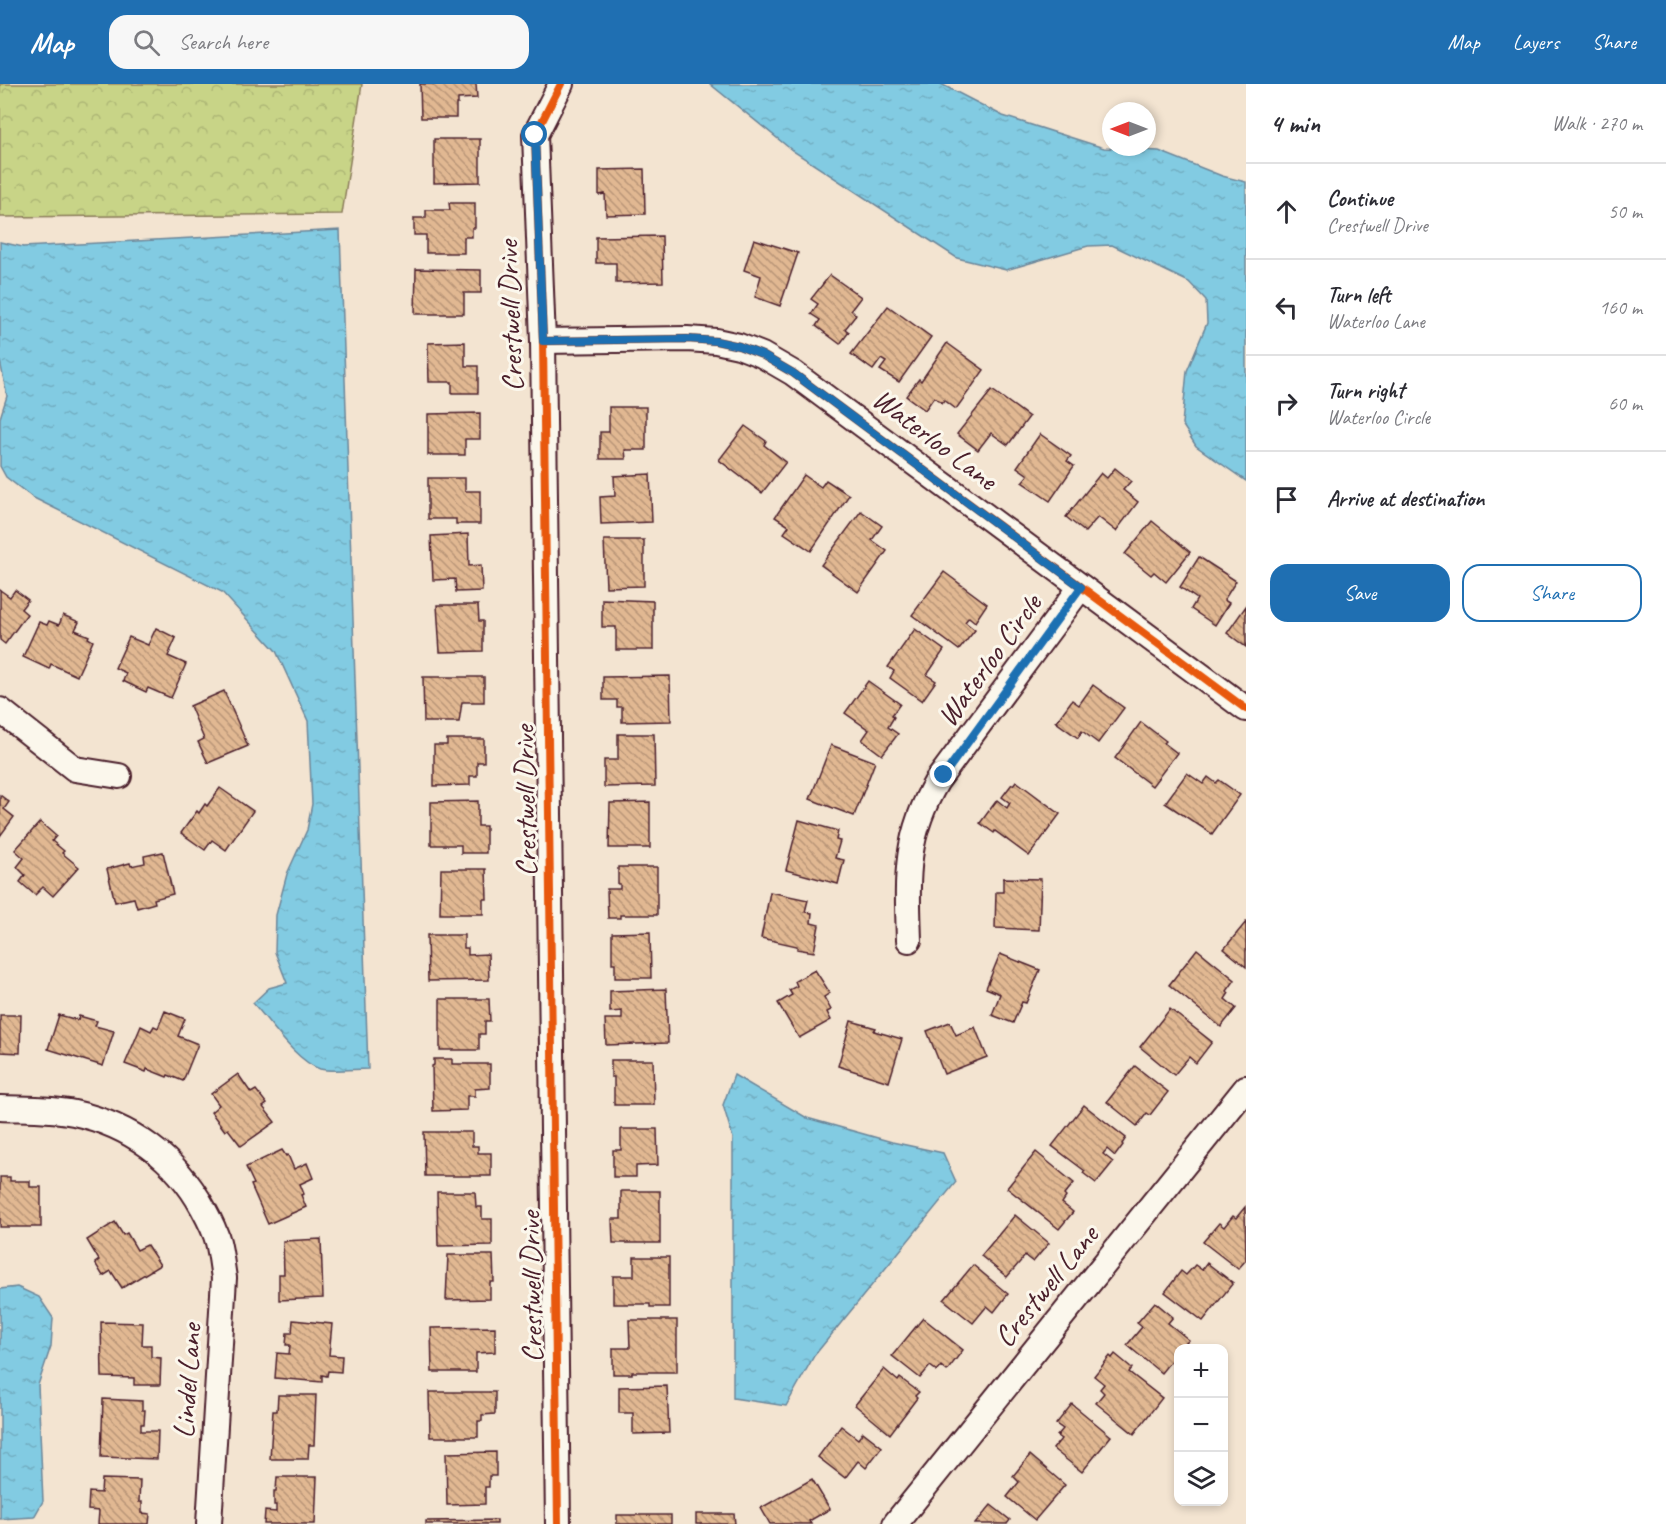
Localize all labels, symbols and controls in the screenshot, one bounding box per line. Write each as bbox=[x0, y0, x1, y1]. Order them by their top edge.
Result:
search box bbox=[109, 15, 529, 69]
text: Map bbox=[30, 25, 73, 60]
icon: search bbox=[130, 26, 163, 59]
text: Search here bbox=[178, 28, 268, 56]
text: Map bbox=[1447, 29, 1480, 55]
text: Layers bbox=[1513, 29, 1559, 55]
text: Share bbox=[1592, 29, 1636, 55]
north arrow bbox=[1102, 102, 1156, 156]
text: 4 min bbox=[1270, 107, 1320, 140]
text: Walk · 270 m bbox=[1552, 111, 1642, 136]
route start bbox=[521, 121, 547, 147]
text: Continue bbox=[1327, 185, 1393, 213]
icon: ahead bbox=[1270, 195, 1303, 228]
text: 50 m bbox=[1608, 199, 1642, 224]
text: Crestwell Drive bbox=[1327, 213, 1428, 238]
street label: Crestwell Drive bbox=[488, 238, 532, 392]
text: Turn left bbox=[1327, 281, 1391, 309]
icon: left bbox=[1270, 291, 1303, 324]
text: 160 m bbox=[1599, 295, 1642, 320]
text: Waterloo Lane bbox=[1327, 309, 1425, 334]
text: Turn right bbox=[1327, 377, 1404, 405]
street label: Waterloo Lane bbox=[865, 380, 1007, 500]
icon: right bbox=[1270, 387, 1303, 420]
text: 60 m bbox=[1608, 391, 1642, 416]
text: Waterloo Circle bbox=[1327, 405, 1430, 430]
icon: arrive bbox=[1270, 483, 1303, 516]
text: Arrive at destination bbox=[1327, 485, 1484, 513]
button: Save bbox=[1270, 564, 1450, 622]
button: Share bbox=[1462, 564, 1642, 622]
street label: Waterloo Circle bbox=[928, 584, 1051, 734]
street label: Crestwell Drive bbox=[505, 723, 545, 877]
route end bbox=[930, 761, 956, 787]
street label: Crestwell Drive bbox=[511, 1209, 551, 1363]
street label: Crestwell Lane bbox=[985, 1216, 1108, 1355]
street label: Lindel Lane bbox=[164, 1320, 210, 1439]
map controls bbox=[1174, 1344, 1228, 1506]
button: + bbox=[1174, 1344, 1228, 1398]
button: − bbox=[1174, 1398, 1228, 1452]
button: layers bbox=[1174, 1452, 1228, 1506]

